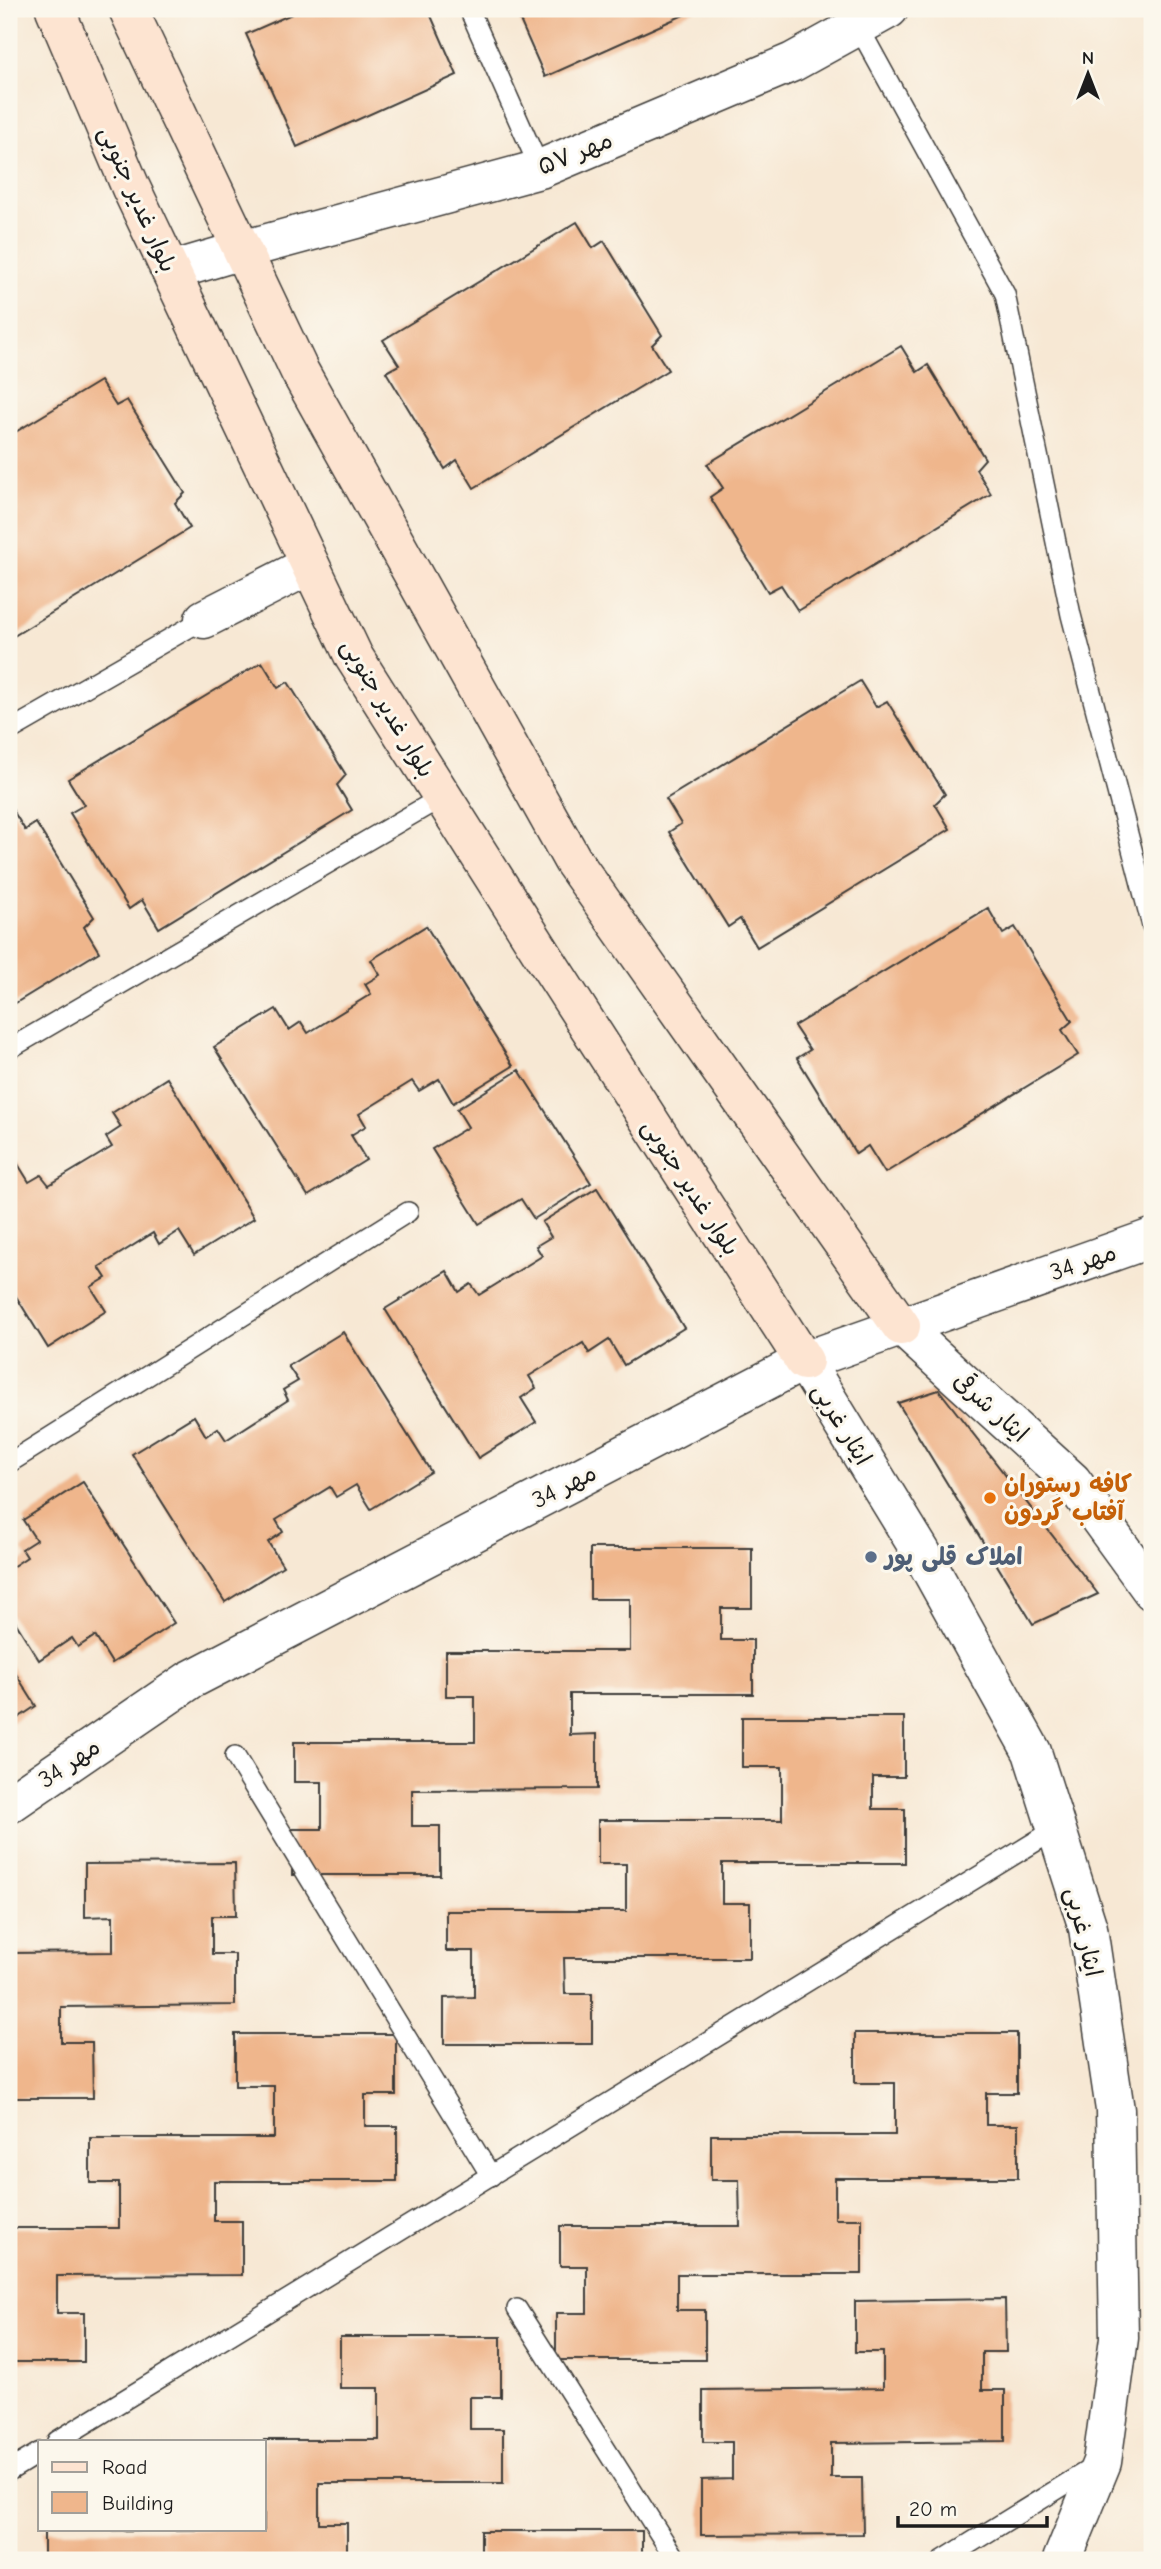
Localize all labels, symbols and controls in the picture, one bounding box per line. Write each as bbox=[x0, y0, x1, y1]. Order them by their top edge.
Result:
north arrow bbox=[1052, 38, 1122, 108]
text: N bbox=[1082, 47, 1094, 69]
street label: بلوار غدیر جنوبی bbox=[91, 121, 183, 277]
street label: مهر ۵۷ bbox=[534, 125, 616, 181]
street label: بلوار غدیر جنوبی bbox=[334, 633, 441, 784]
street label: بلوار غدیر جنوبی bbox=[635, 1113, 746, 1262]
street label: مهر 34 bbox=[1046, 1238, 1120, 1286]
street label: ایثار شرقی bbox=[948, 1365, 1035, 1448]
street label: ایثار غربی bbox=[806, 1378, 877, 1471]
street label: مهر 34 bbox=[527, 1458, 601, 1514]
place label: کافه رستوران آفتاب گردون bbox=[1004, 1470, 1132, 1526]
marker: کافه رستوران آفتاب گردون bbox=[982, 1490, 998, 1506]
place label: املاک قلی پور bbox=[883, 1543, 1023, 1572]
marker: املاک قلی پور bbox=[863, 1549, 879, 1565]
street label: مهر 34 bbox=[33, 1732, 105, 1794]
street label: ایثار غربی bbox=[1059, 1885, 1108, 1980]
legend bbox=[38, 2440, 266, 2530]
text: Road bbox=[102, 2455, 147, 2479]
scale bar bbox=[898, 2485, 1047, 2529]
text: Building bbox=[102, 2491, 174, 2515]
text: 20 m bbox=[909, 2497, 957, 2521]

